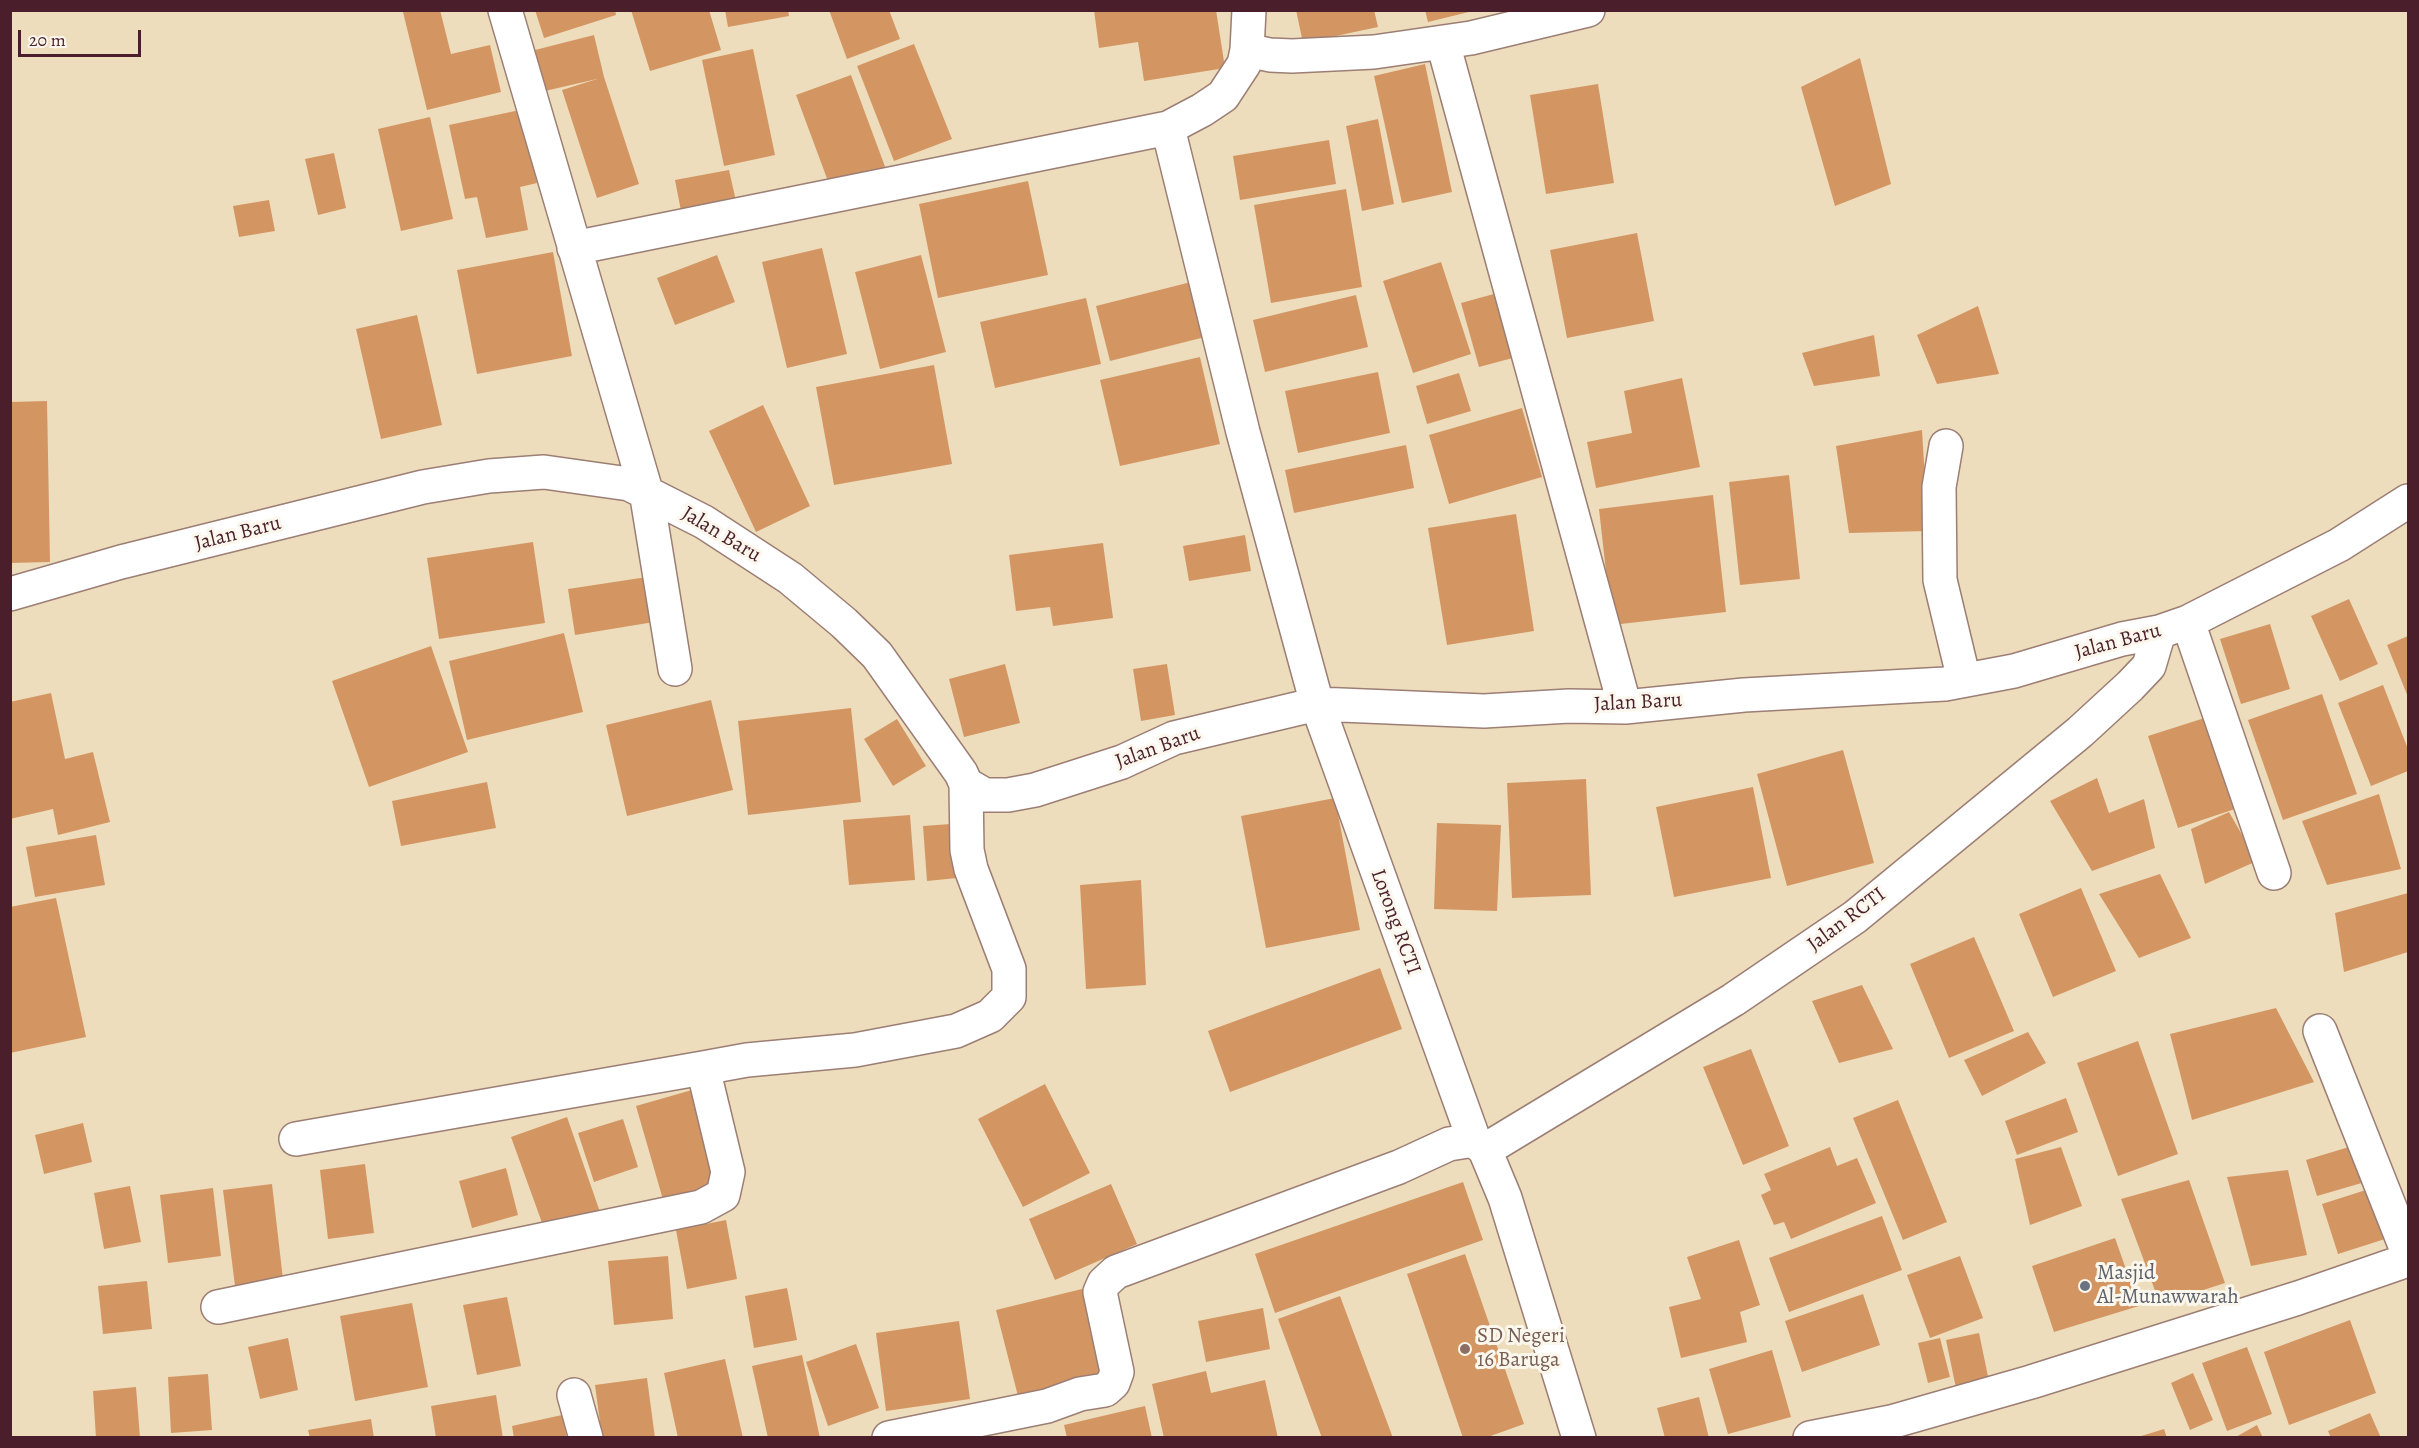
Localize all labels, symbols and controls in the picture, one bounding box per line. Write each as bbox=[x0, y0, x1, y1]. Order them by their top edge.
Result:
scale bar bbox=[21, 18, 144, 56]
text: 20 m bbox=[29, 28, 66, 52]
street label: Jalan Baru bbox=[677, 501, 765, 569]
street label: Jalan Baru bbox=[192, 511, 284, 557]
street label: Jalan Baru bbox=[2072, 618, 2164, 666]
street label: Jalan Baru bbox=[1593, 688, 1683, 718]
street label: Jalan Baru bbox=[1112, 721, 1204, 775]
street label: Lorong RCTI bbox=[1364, 866, 1426, 978]
street label: Jalan RCTI bbox=[1803, 882, 1891, 958]
place label: Masjid Al-Munawwarah bbox=[2097, 1261, 2239, 1311]
marker: Masjid Al-Munawwarah bbox=[2078, 1279, 2092, 1293]
place label: SD Negeri 16 Baruga bbox=[1477, 1324, 1565, 1374]
marker: SD Negeri 16 Baruga bbox=[1458, 1342, 1472, 1356]

